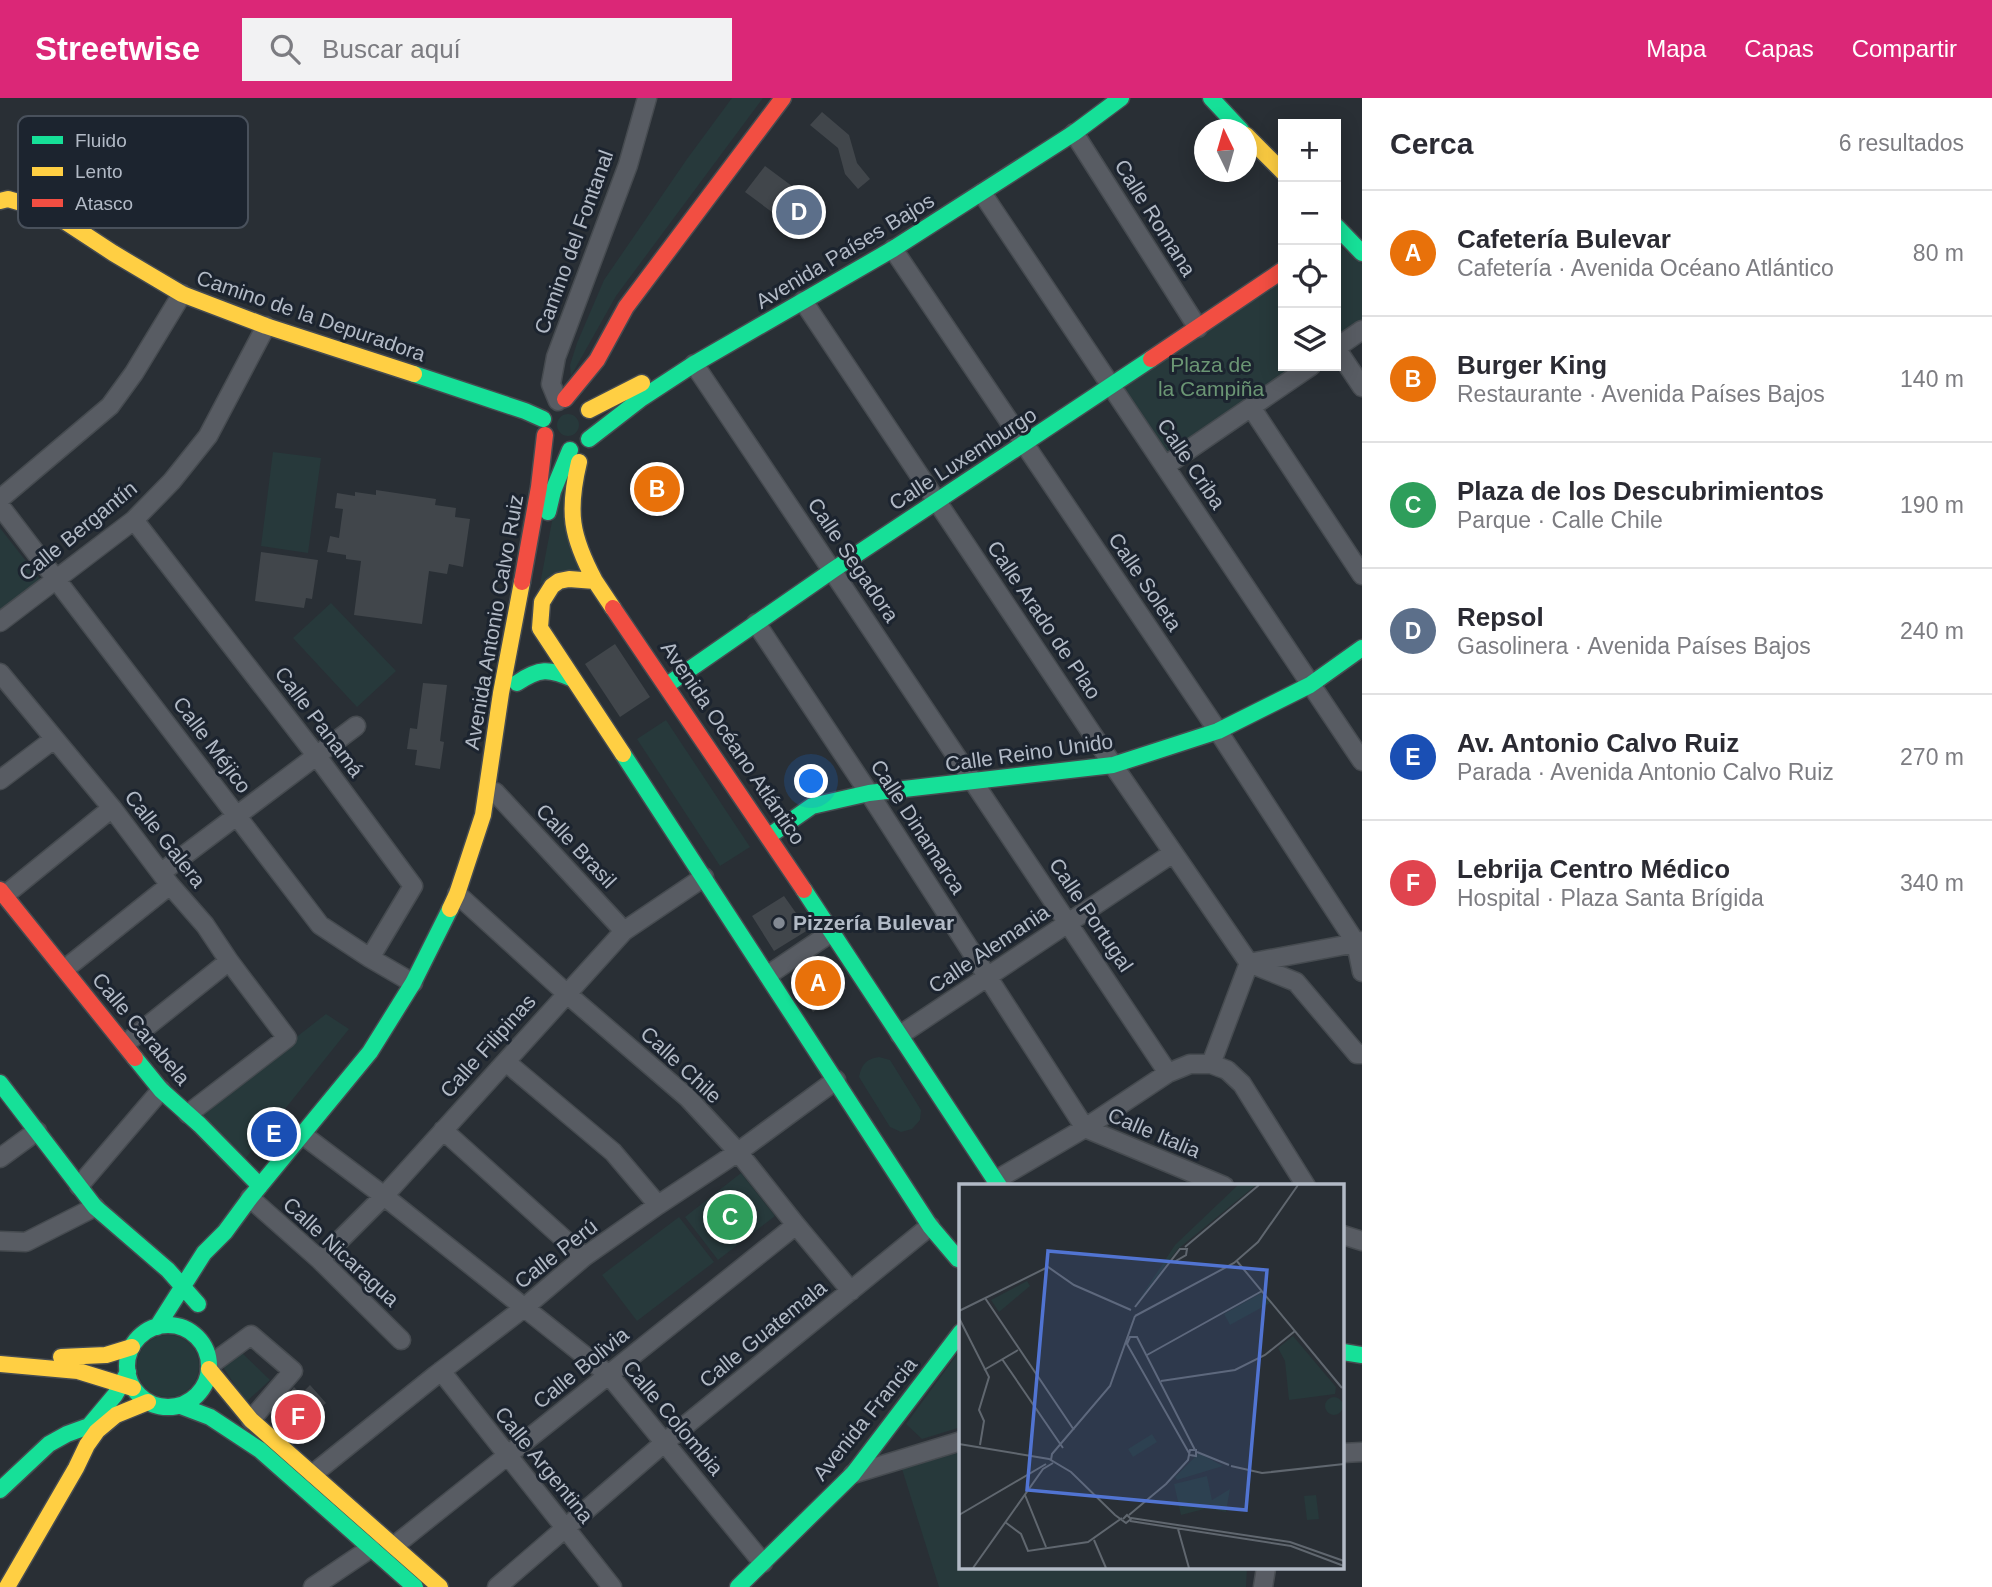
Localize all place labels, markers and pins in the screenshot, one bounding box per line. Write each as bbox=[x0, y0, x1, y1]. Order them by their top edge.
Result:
pin: D bbox=[776, 186, 822, 238]
pin: B bbox=[634, 463, 680, 515]
place label: Pizzería Bulevar bbox=[793, 911, 954, 934]
marker: Pizzería Bulevar bbox=[771, 915, 787, 931]
pin: A bbox=[795, 957, 841, 1009]
pin: E bbox=[251, 1108, 297, 1160]
pin: C bbox=[707, 1191, 753, 1243]
pin: F bbox=[275, 1391, 321, 1443]

